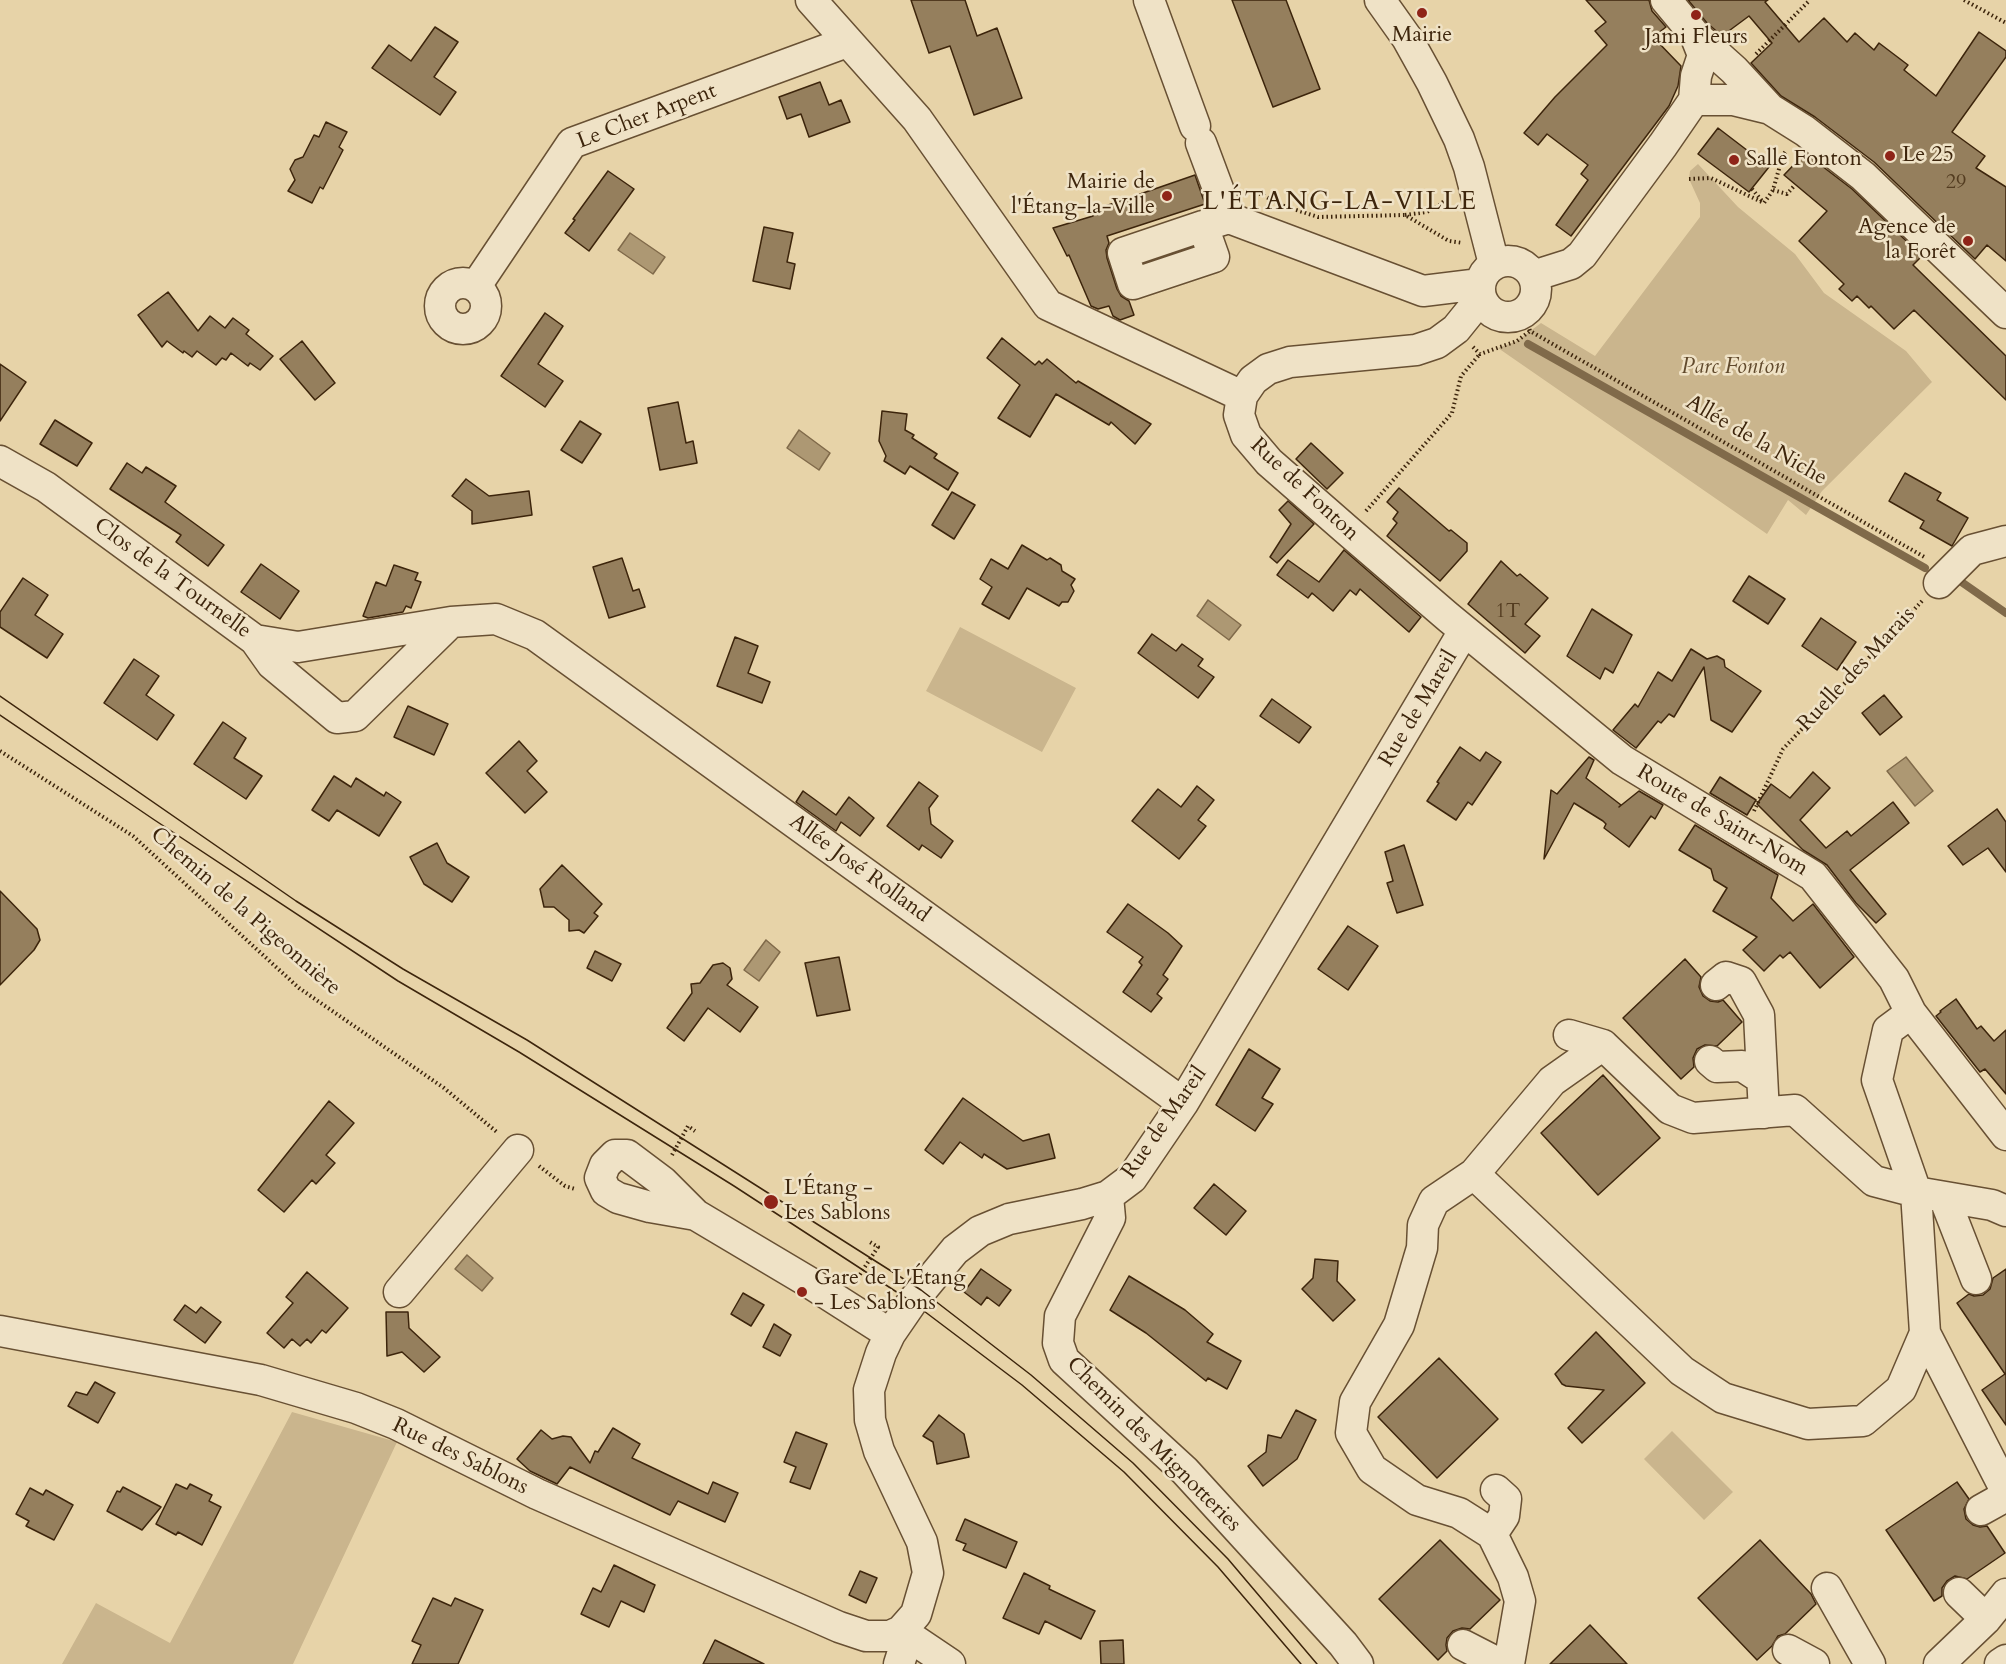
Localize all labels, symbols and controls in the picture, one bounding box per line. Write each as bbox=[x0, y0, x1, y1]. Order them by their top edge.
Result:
marker: Mairie bbox=[1415, 6, 1429, 20]
marker: Jami Fleurs bbox=[1689, 8, 1703, 22]
place label: Mairie bbox=[1392, 23, 1452, 49]
place label: Jami Fleurs bbox=[1644, 25, 1748, 51]
street label: Le Cher Arpent bbox=[574, 78, 720, 156]
place label: Le 25 bbox=[1902, 143, 1954, 169]
place label: Salle Fonton bbox=[1746, 147, 1862, 173]
marker: Le 25 bbox=[1883, 149, 1897, 163]
marker: Salle Fonton bbox=[1727, 153, 1741, 167]
place label: Mairie de l'Étang-la-Ville bbox=[1011, 170, 1155, 222]
house number: 29 bbox=[1946, 171, 1966, 195]
district label: L'ÉTANG-LA-VILLE bbox=[1203, 187, 1477, 219]
marker: Mairie de l'Étang-la-Ville bbox=[1160, 189, 1174, 203]
place label: Agence de la Forêt bbox=[1858, 215, 1956, 266]
marker: Agence de la Forêt bbox=[1961, 234, 1975, 248]
park label: Parc Fonton bbox=[1681, 355, 1785, 381]
street label: Allée de la Niche bbox=[1681, 390, 1831, 492]
street label: Rue de Fonton bbox=[1244, 433, 1364, 547]
street label: Clos de la Tournelle bbox=[88, 513, 256, 645]
house number: 1T bbox=[1496, 600, 1520, 624]
street label: Ruelle des Marais bbox=[1793, 602, 1921, 738]
street label: Rue de Mareil bbox=[1374, 646, 1464, 772]
street label: Route de Saint-Nom bbox=[1632, 759, 1812, 883]
street label: Allée José Rolland bbox=[784, 809, 934, 929]
street label: Chemin de la Pigeonnière bbox=[145, 822, 345, 1002]
street label: Rue de Mareil bbox=[1117, 1062, 1213, 1184]
place label: L'Étang - Les Sablons bbox=[784, 1176, 890, 1228]
marker: L'Étang - Les Sablons bbox=[762, 1193, 780, 1211]
place label: Gare de L'Étang - Les Sablons bbox=[814, 1266, 966, 1318]
marker: Gare de L'Étang - Les Sablons bbox=[795, 1285, 809, 1299]
street label: Chemin des Mignotteries bbox=[1060, 1352, 1246, 1538]
street label: Rue des Sablons bbox=[388, 1413, 532, 1501]

